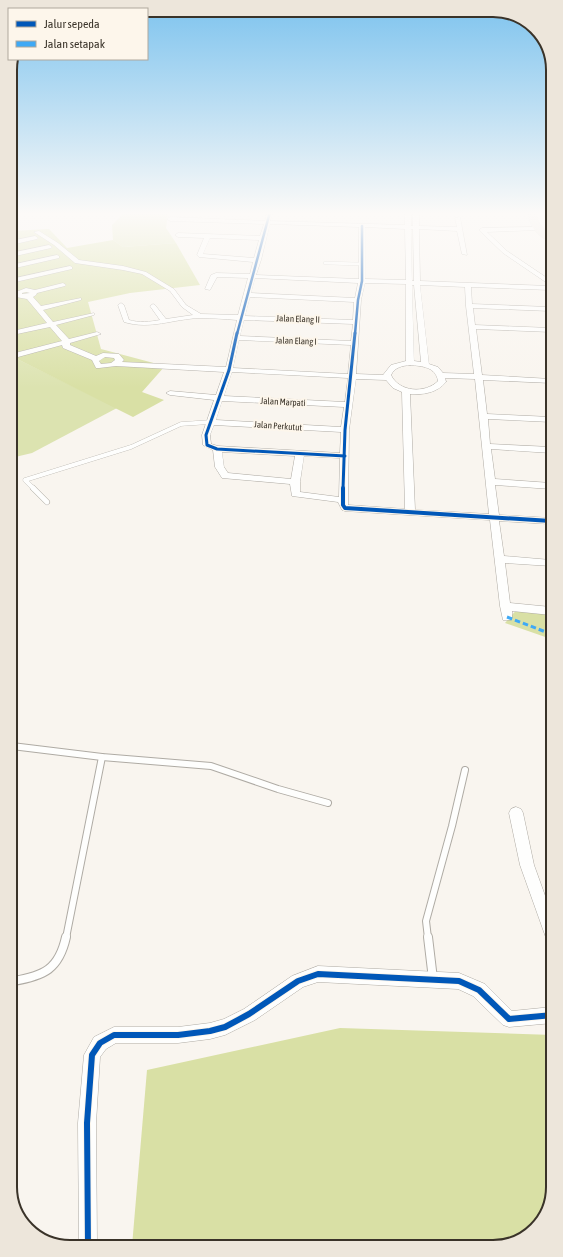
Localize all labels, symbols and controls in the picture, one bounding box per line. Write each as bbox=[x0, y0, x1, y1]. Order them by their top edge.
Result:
legend bbox=[8, 8, 148, 60]
text: Jalur sepeda bbox=[44, 17, 100, 31]
text: Jalan setapak bbox=[44, 37, 106, 51]
street label: Jalan Elang II bbox=[276, 313, 320, 325]
street label: Jalan Elang I bbox=[275, 335, 317, 347]
street label: Jalan Marpati bbox=[260, 396, 306, 408]
street label: Jalan Perkutut bbox=[254, 419, 303, 433]

